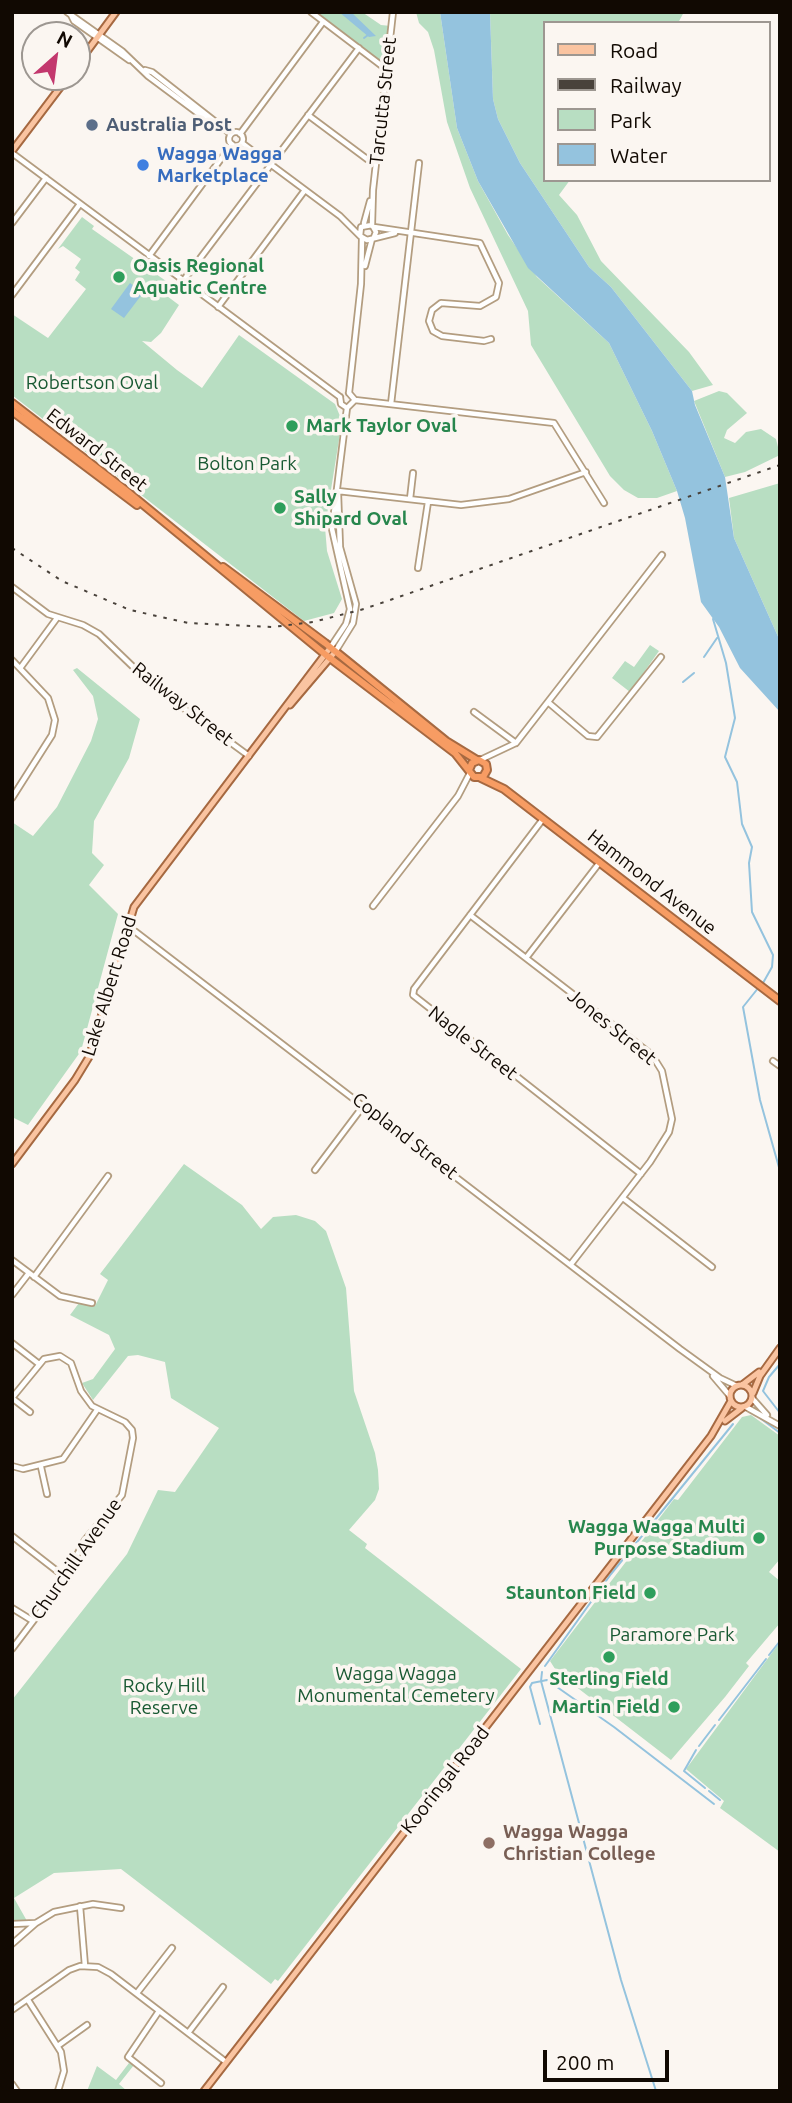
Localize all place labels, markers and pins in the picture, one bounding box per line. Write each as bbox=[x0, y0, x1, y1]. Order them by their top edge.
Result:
place label: Australia Post bbox=[106, 114, 232, 136]
marker: Australia Post bbox=[84, 117, 100, 133]
place label: Wagga Wagga Marketplace bbox=[157, 143, 282, 187]
marker: Wagga Wagga Marketplace bbox=[135, 157, 151, 173]
place label: Oasis Regional Aquatic Centre bbox=[133, 255, 267, 299]
marker: Oasis Regional Aquatic Centre bbox=[111, 269, 127, 285]
place label: Mark Taylor Oval bbox=[306, 415, 457, 437]
marker: Mark Taylor Oval bbox=[284, 418, 300, 434]
place label: Sally Shipard Oval bbox=[294, 486, 407, 530]
marker: Sally Shipard Oval bbox=[272, 500, 288, 516]
place label: Wagga Wagga Multi Purpose Stadium bbox=[568, 1516, 745, 1560]
marker: Wagga Wagga Multi Purpose Stadium bbox=[751, 1530, 767, 1546]
place label: Staunton Field bbox=[506, 1582, 636, 1604]
marker: Staunton Field bbox=[642, 1585, 658, 1601]
marker: Sterling Field bbox=[601, 1649, 617, 1665]
place label: Sterling Field bbox=[549, 1668, 669, 1690]
place label: Martin Field bbox=[552, 1696, 660, 1718]
marker: Martin Field bbox=[666, 1699, 682, 1715]
place label: Wagga Wagga Christian College bbox=[503, 1821, 656, 1865]
marker: Wagga Wagga Christian College bbox=[481, 1835, 497, 1851]

